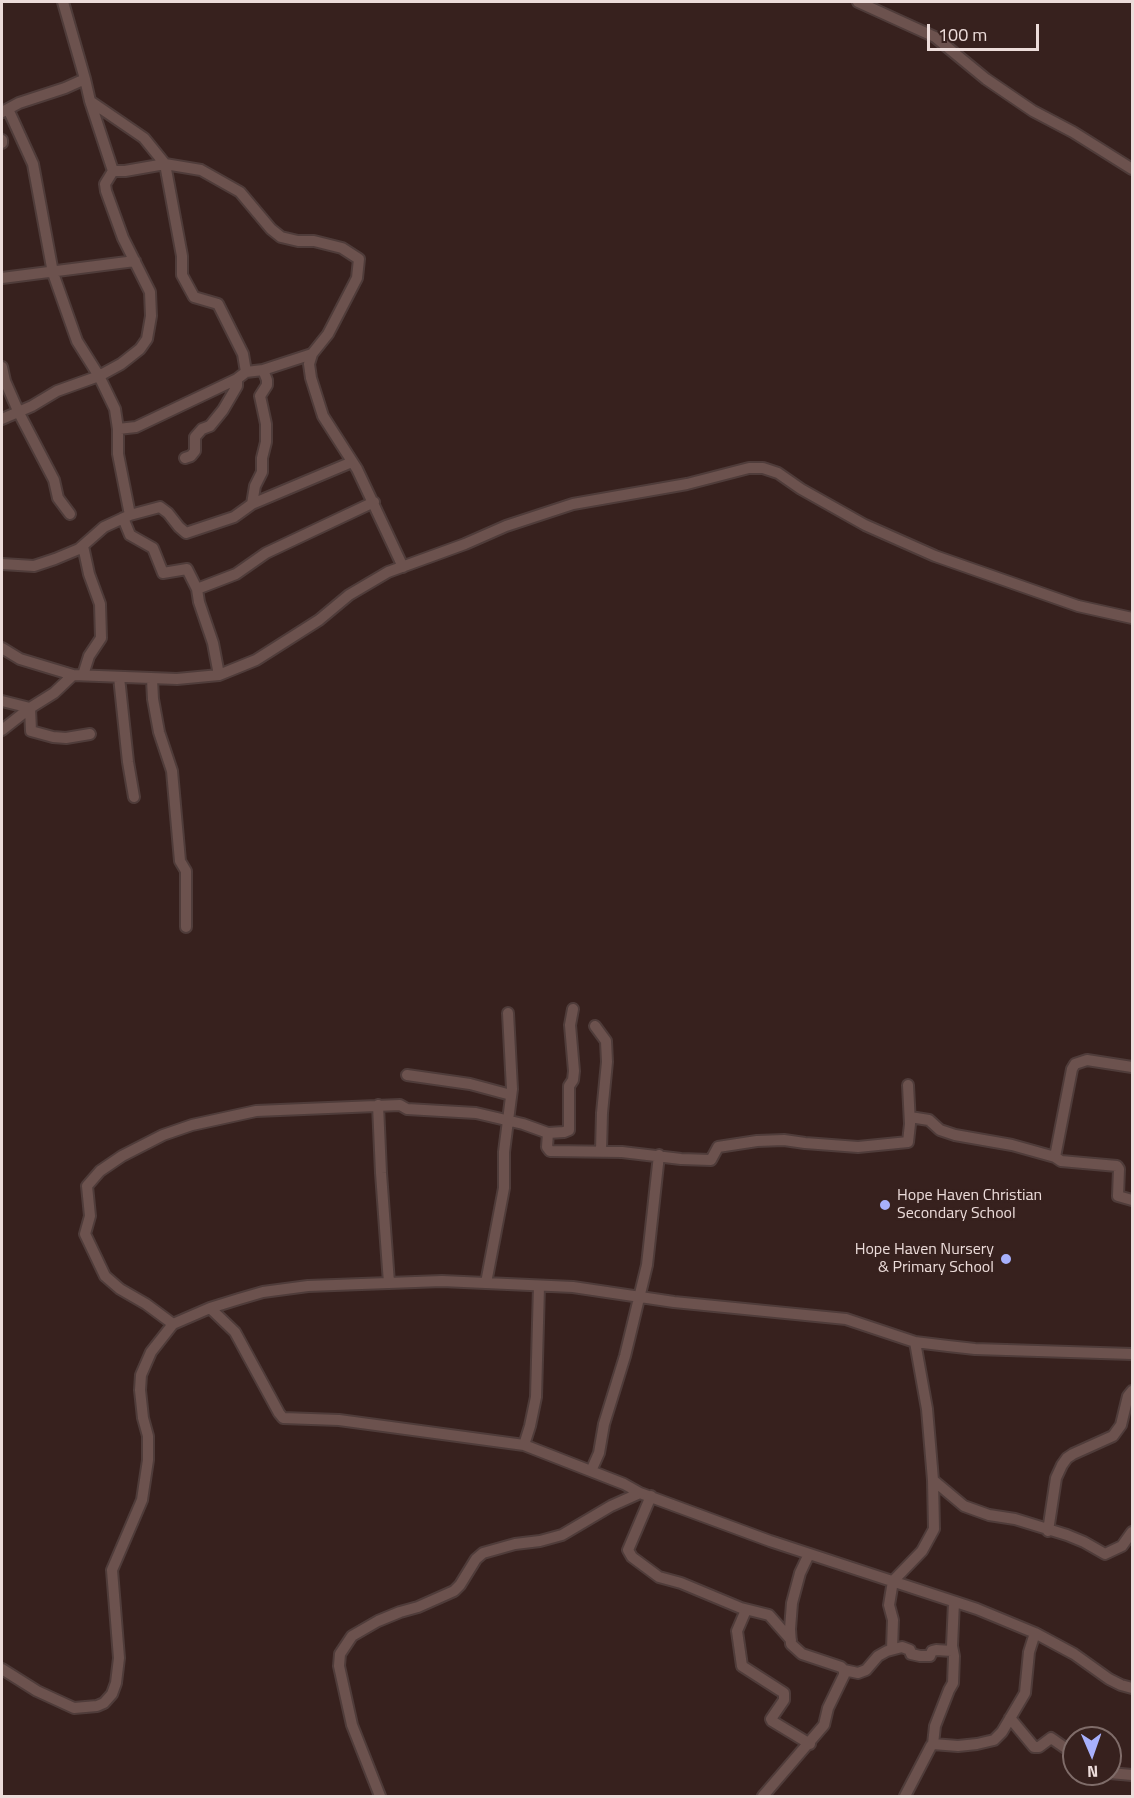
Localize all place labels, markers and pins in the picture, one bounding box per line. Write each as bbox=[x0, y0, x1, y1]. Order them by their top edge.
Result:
place label: Hope Haven Christian Secondary School bbox=[897, 1186, 1042, 1224]
marker: Hope Haven Christian Secondary School bbox=[878, 1198, 892, 1212]
place label: Hope Haven Nursery & Primary School bbox=[855, 1240, 994, 1278]
marker: Hope Haven Nursery & Primary School bbox=[999, 1252, 1013, 1266]

